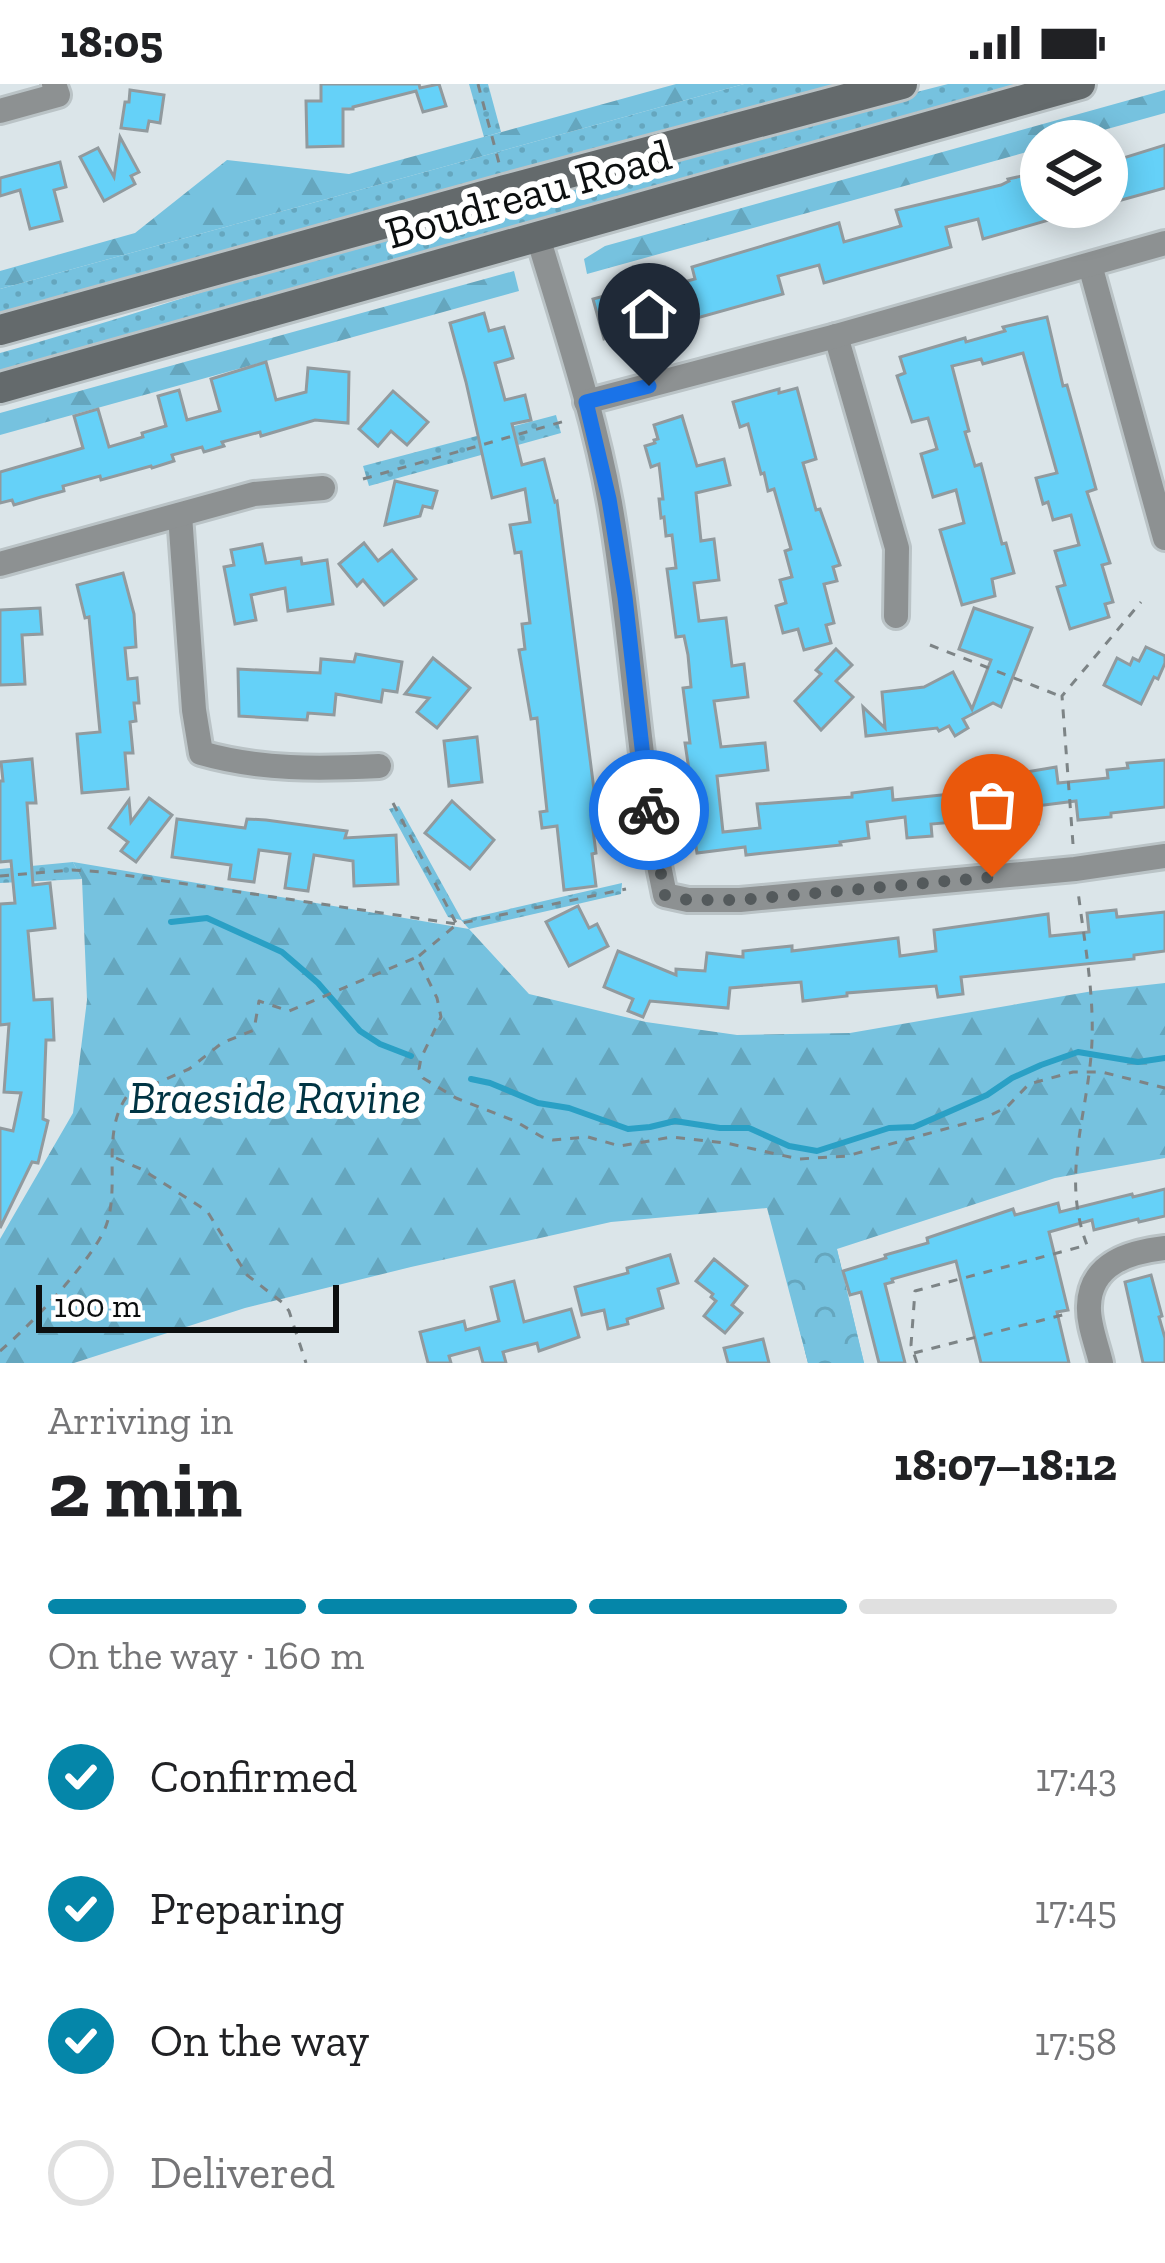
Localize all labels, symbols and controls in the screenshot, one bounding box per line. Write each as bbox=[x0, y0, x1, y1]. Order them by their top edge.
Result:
text: 18:05 bbox=[60, 15, 163, 69]
map controls bbox=[1020, 120, 1128, 228]
button: layers bbox=[1020, 120, 1128, 228]
street label: Boudreau Road bbox=[379, 127, 677, 260]
pin bbox=[598, 263, 700, 386]
icon: home bbox=[616, 281, 682, 347]
courier bbox=[589, 750, 709, 870]
pin bbox=[941, 754, 1043, 877]
icon: bag bbox=[959, 772, 1025, 838]
icon: bike bbox=[616, 777, 682, 843]
park label: Braeside Ravine bbox=[129, 1071, 421, 1125]
scale bar bbox=[36, 1279, 339, 1332]
text: 100 m bbox=[54, 1286, 141, 1325]
text: Arriving in bbox=[48, 1397, 233, 1444]
text: 18:07–18:12 bbox=[894, 1438, 1117, 1492]
text: 2 min bbox=[48, 1442, 242, 1536]
text: On the way · 160 m bbox=[48, 1632, 364, 1679]
icon: check bbox=[48, 1744, 114, 1810]
text: Confirmed bbox=[150, 1750, 357, 1804]
text: 17:43 bbox=[1035, 1754, 1117, 1801]
icon: check bbox=[48, 1876, 114, 1942]
text: Preparing bbox=[150, 1882, 344, 1936]
text: 17:45 bbox=[1035, 1886, 1117, 1933]
icon: check bbox=[48, 2008, 114, 2074]
text: On the way bbox=[150, 2014, 369, 2068]
text: 17:58 bbox=[1035, 2018, 1117, 2065]
text: Delivered bbox=[150, 2146, 335, 2200]

